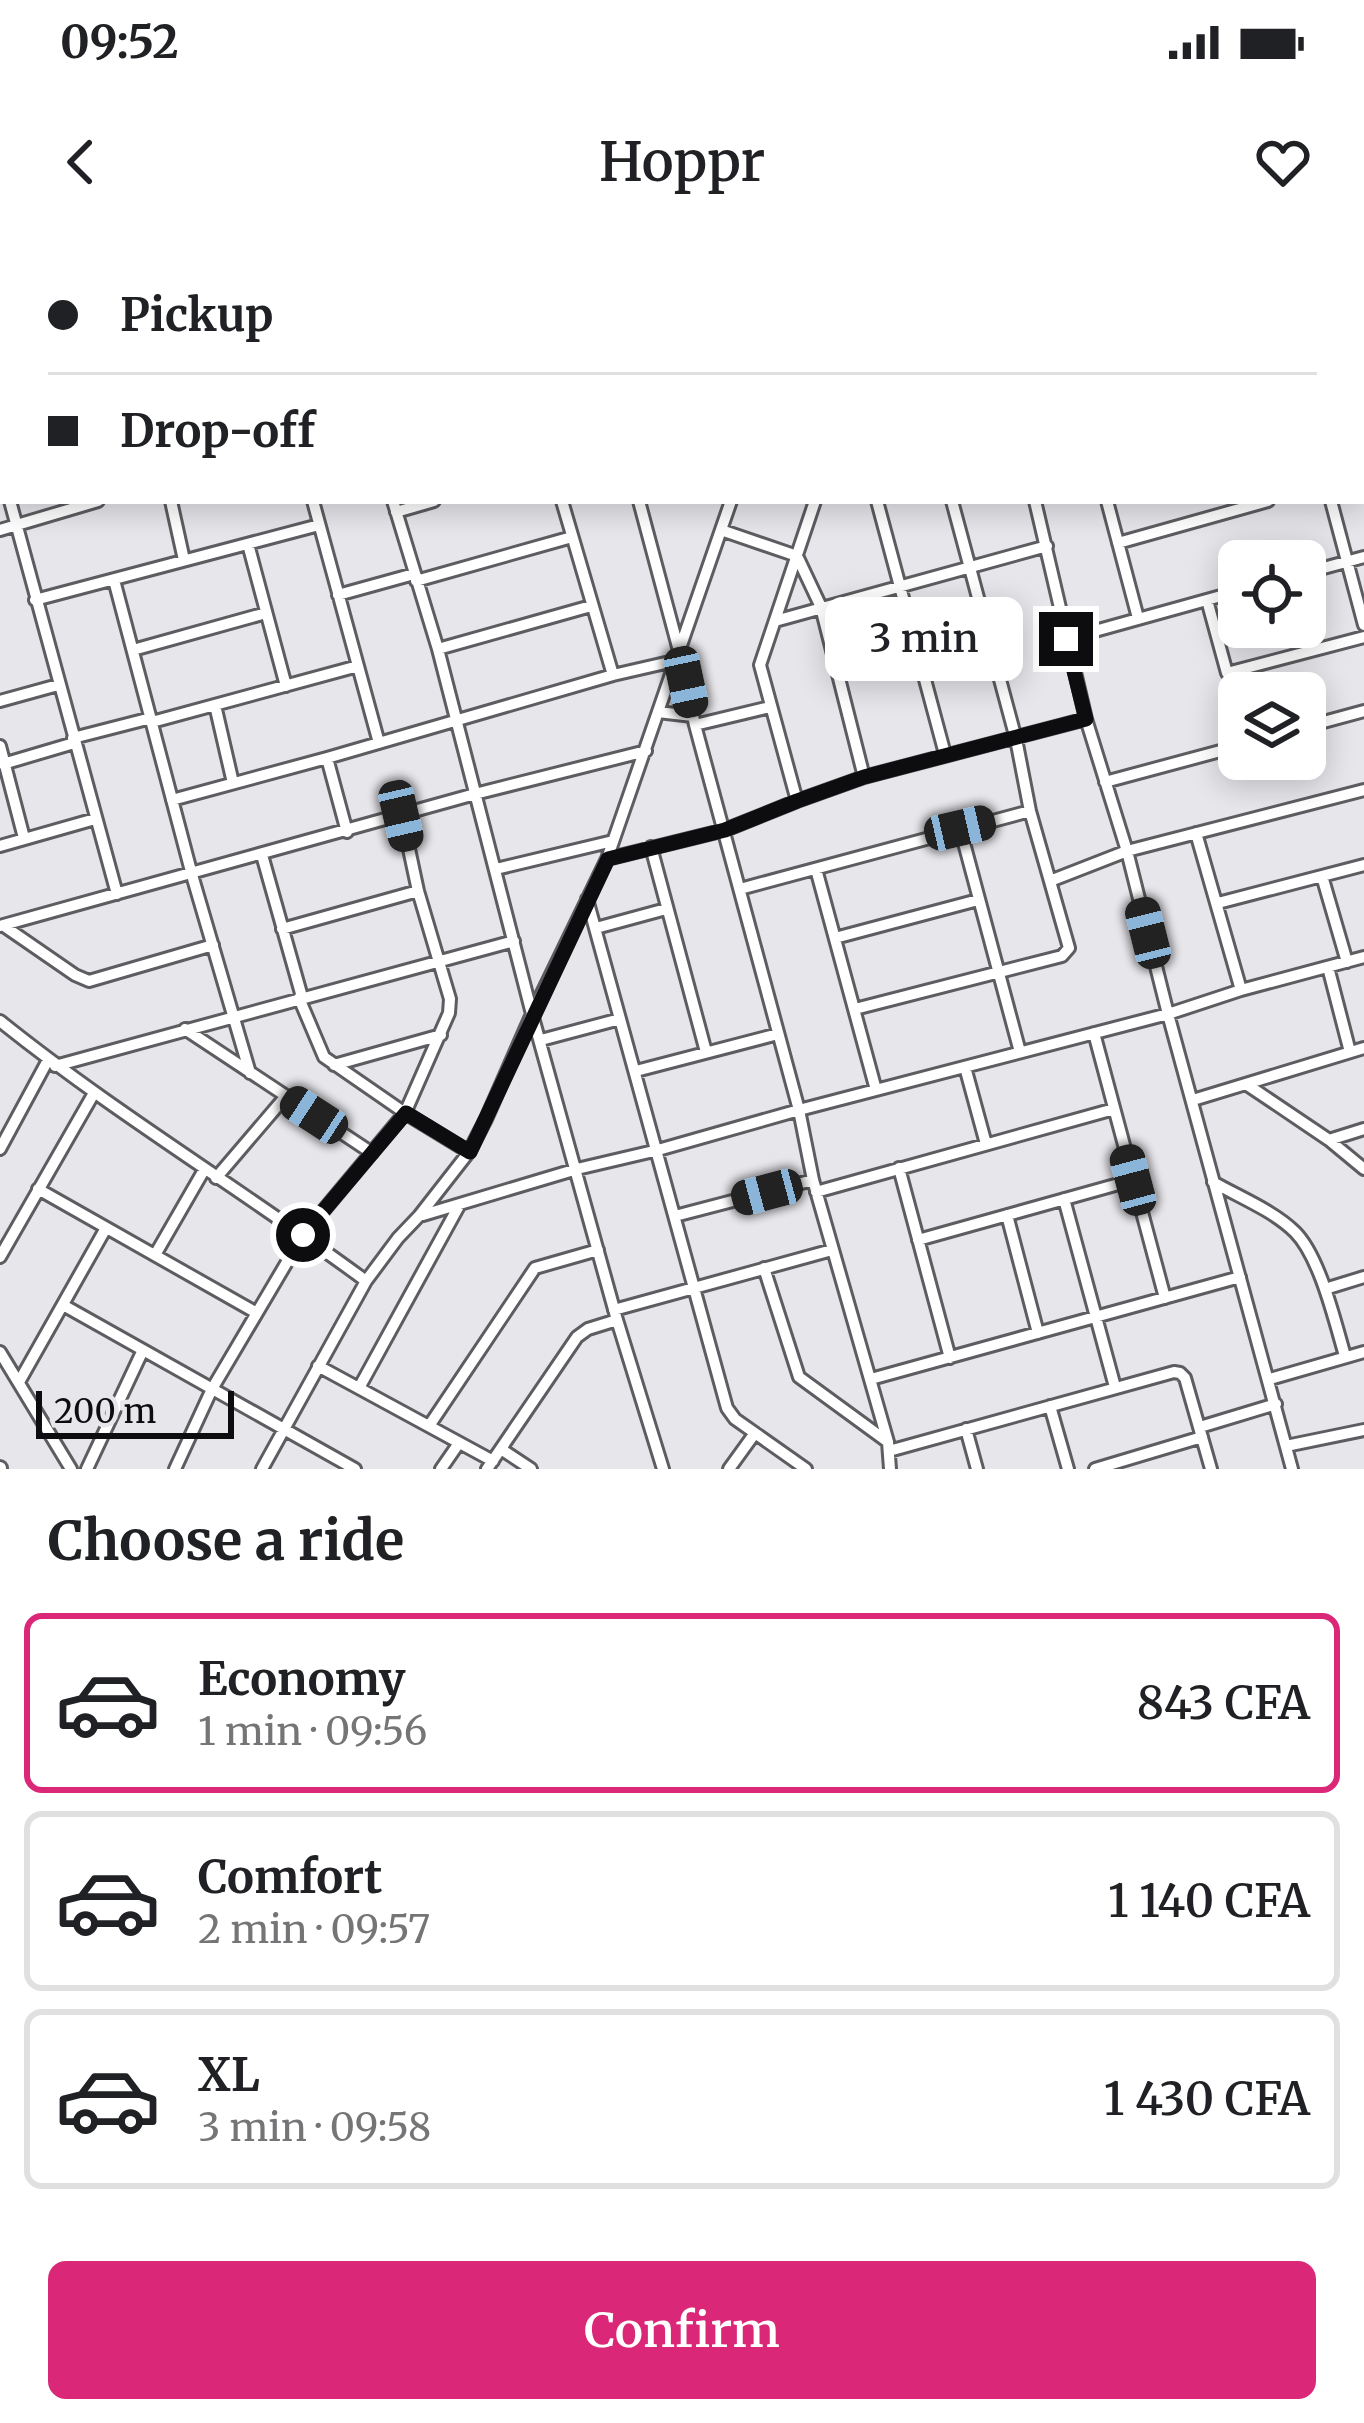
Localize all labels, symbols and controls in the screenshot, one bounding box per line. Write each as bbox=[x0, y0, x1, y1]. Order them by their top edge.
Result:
text: 09:52 bbox=[60, 14, 179, 70]
text: Hoppr bbox=[599, 128, 765, 196]
icon: back bbox=[48, 129, 114, 195]
icon: heart bbox=[1250, 129, 1316, 195]
text: Pickup bbox=[120, 287, 274, 343]
text: Drop-off bbox=[120, 403, 315, 459]
map controls bbox=[1218, 540, 1326, 780]
button: locate bbox=[1218, 540, 1326, 648]
callout: 3 min bbox=[826, 597, 1024, 681]
route end bbox=[1039, 612, 1093, 666]
text: 3 min bbox=[869, 614, 979, 663]
car bbox=[661, 643, 711, 721]
button: layers bbox=[1218, 672, 1326, 780]
car bbox=[375, 777, 427, 855]
car bbox=[921, 802, 999, 854]
car bbox=[1122, 894, 1174, 972]
car bbox=[274, 1080, 354, 1150]
car bbox=[1106, 1141, 1160, 1219]
car bbox=[728, 1165, 806, 1219]
route start bbox=[276, 1208, 330, 1262]
scale bar bbox=[36, 1385, 234, 1438]
text: 200 m bbox=[54, 1391, 156, 1432]
text: Choose a ride bbox=[48, 1507, 404, 1575]
icon: car bbox=[54, 1649, 162, 1757]
text: Economy bbox=[198, 1651, 406, 1707]
text: 843 CFA bbox=[1137, 1675, 1310, 1731]
text: 1 min · 09:56 bbox=[198, 1707, 427, 1756]
icon: car bbox=[54, 1847, 162, 1955]
text: Comfort bbox=[198, 1849, 382, 1905]
text: 1 140 CFA bbox=[1108, 1873, 1310, 1929]
text: 2 min · 09:57 bbox=[198, 1905, 430, 1954]
icon: car bbox=[54, 2045, 162, 2153]
text: XL bbox=[198, 2047, 260, 2103]
text: 1 430 CFA bbox=[1104, 2071, 1310, 2127]
text: 3 min · 09:58 bbox=[198, 2103, 431, 2152]
button: Confirm bbox=[48, 2261, 1316, 2399]

